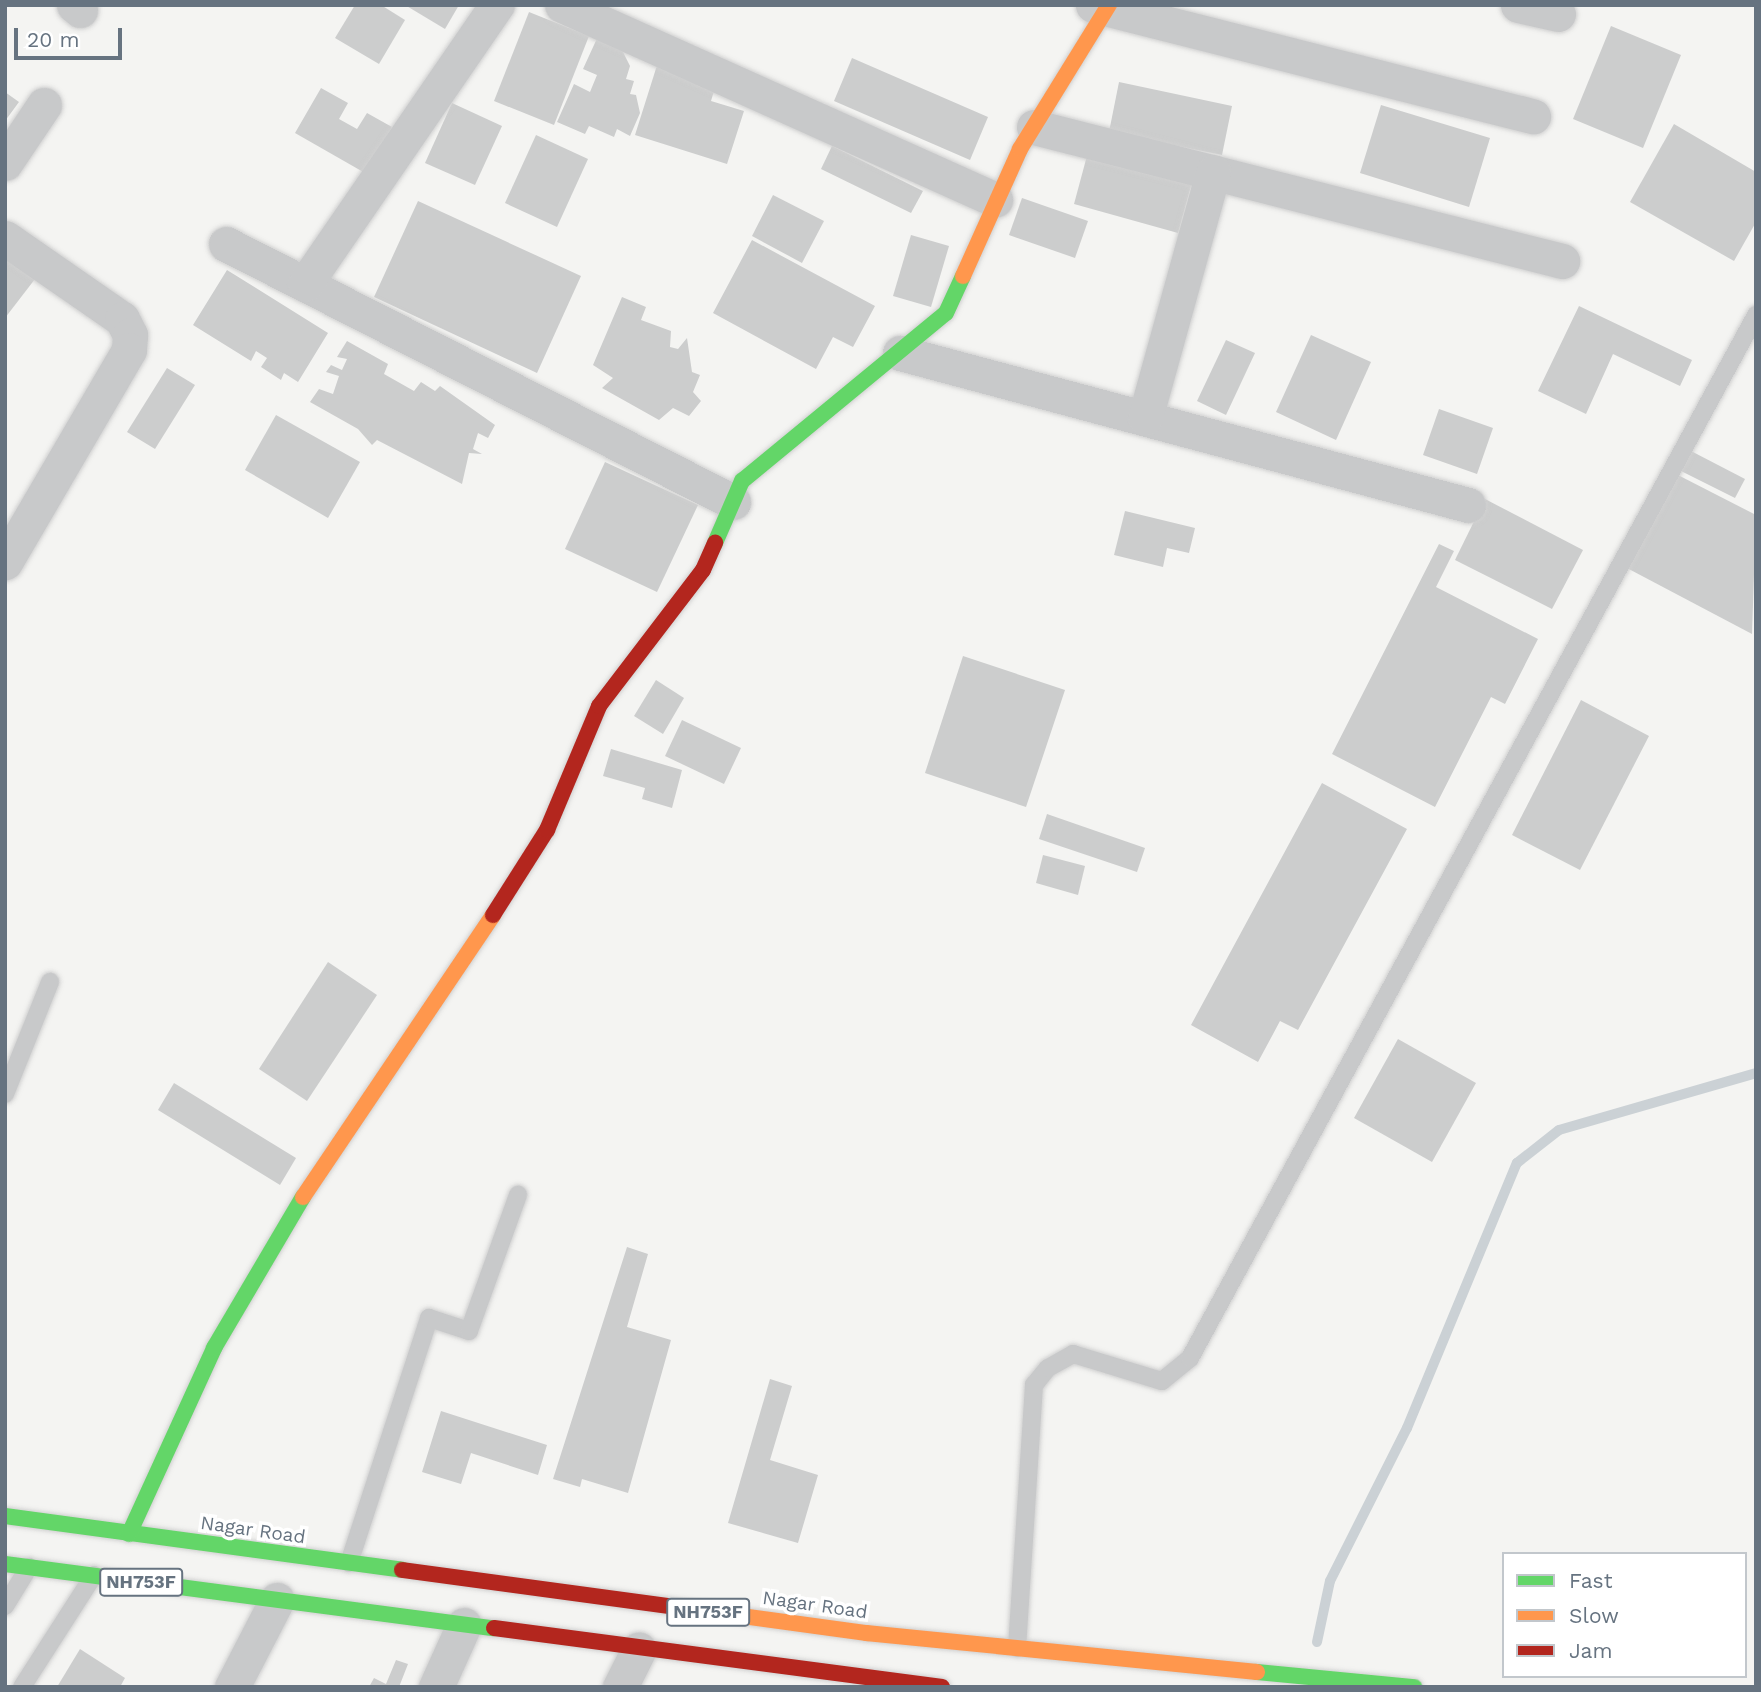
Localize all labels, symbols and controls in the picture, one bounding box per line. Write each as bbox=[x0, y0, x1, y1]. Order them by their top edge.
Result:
scale bar bbox=[18, 14, 126, 58]
text: 20 m bbox=[27, 27, 79, 52]
street label: Nagar Road bbox=[199, 1511, 307, 1549]
legend bbox=[1502, 1552, 1747, 1678]
road number: NH753F bbox=[99, 1568, 183, 1596]
text: Fast bbox=[1569, 1568, 1613, 1593]
street label: Nagar Road bbox=[761, 1586, 869, 1624]
road number: NH753F bbox=[666, 1597, 750, 1626]
text: Slow bbox=[1569, 1603, 1619, 1628]
text: Jam bbox=[1569, 1638, 1612, 1663]

